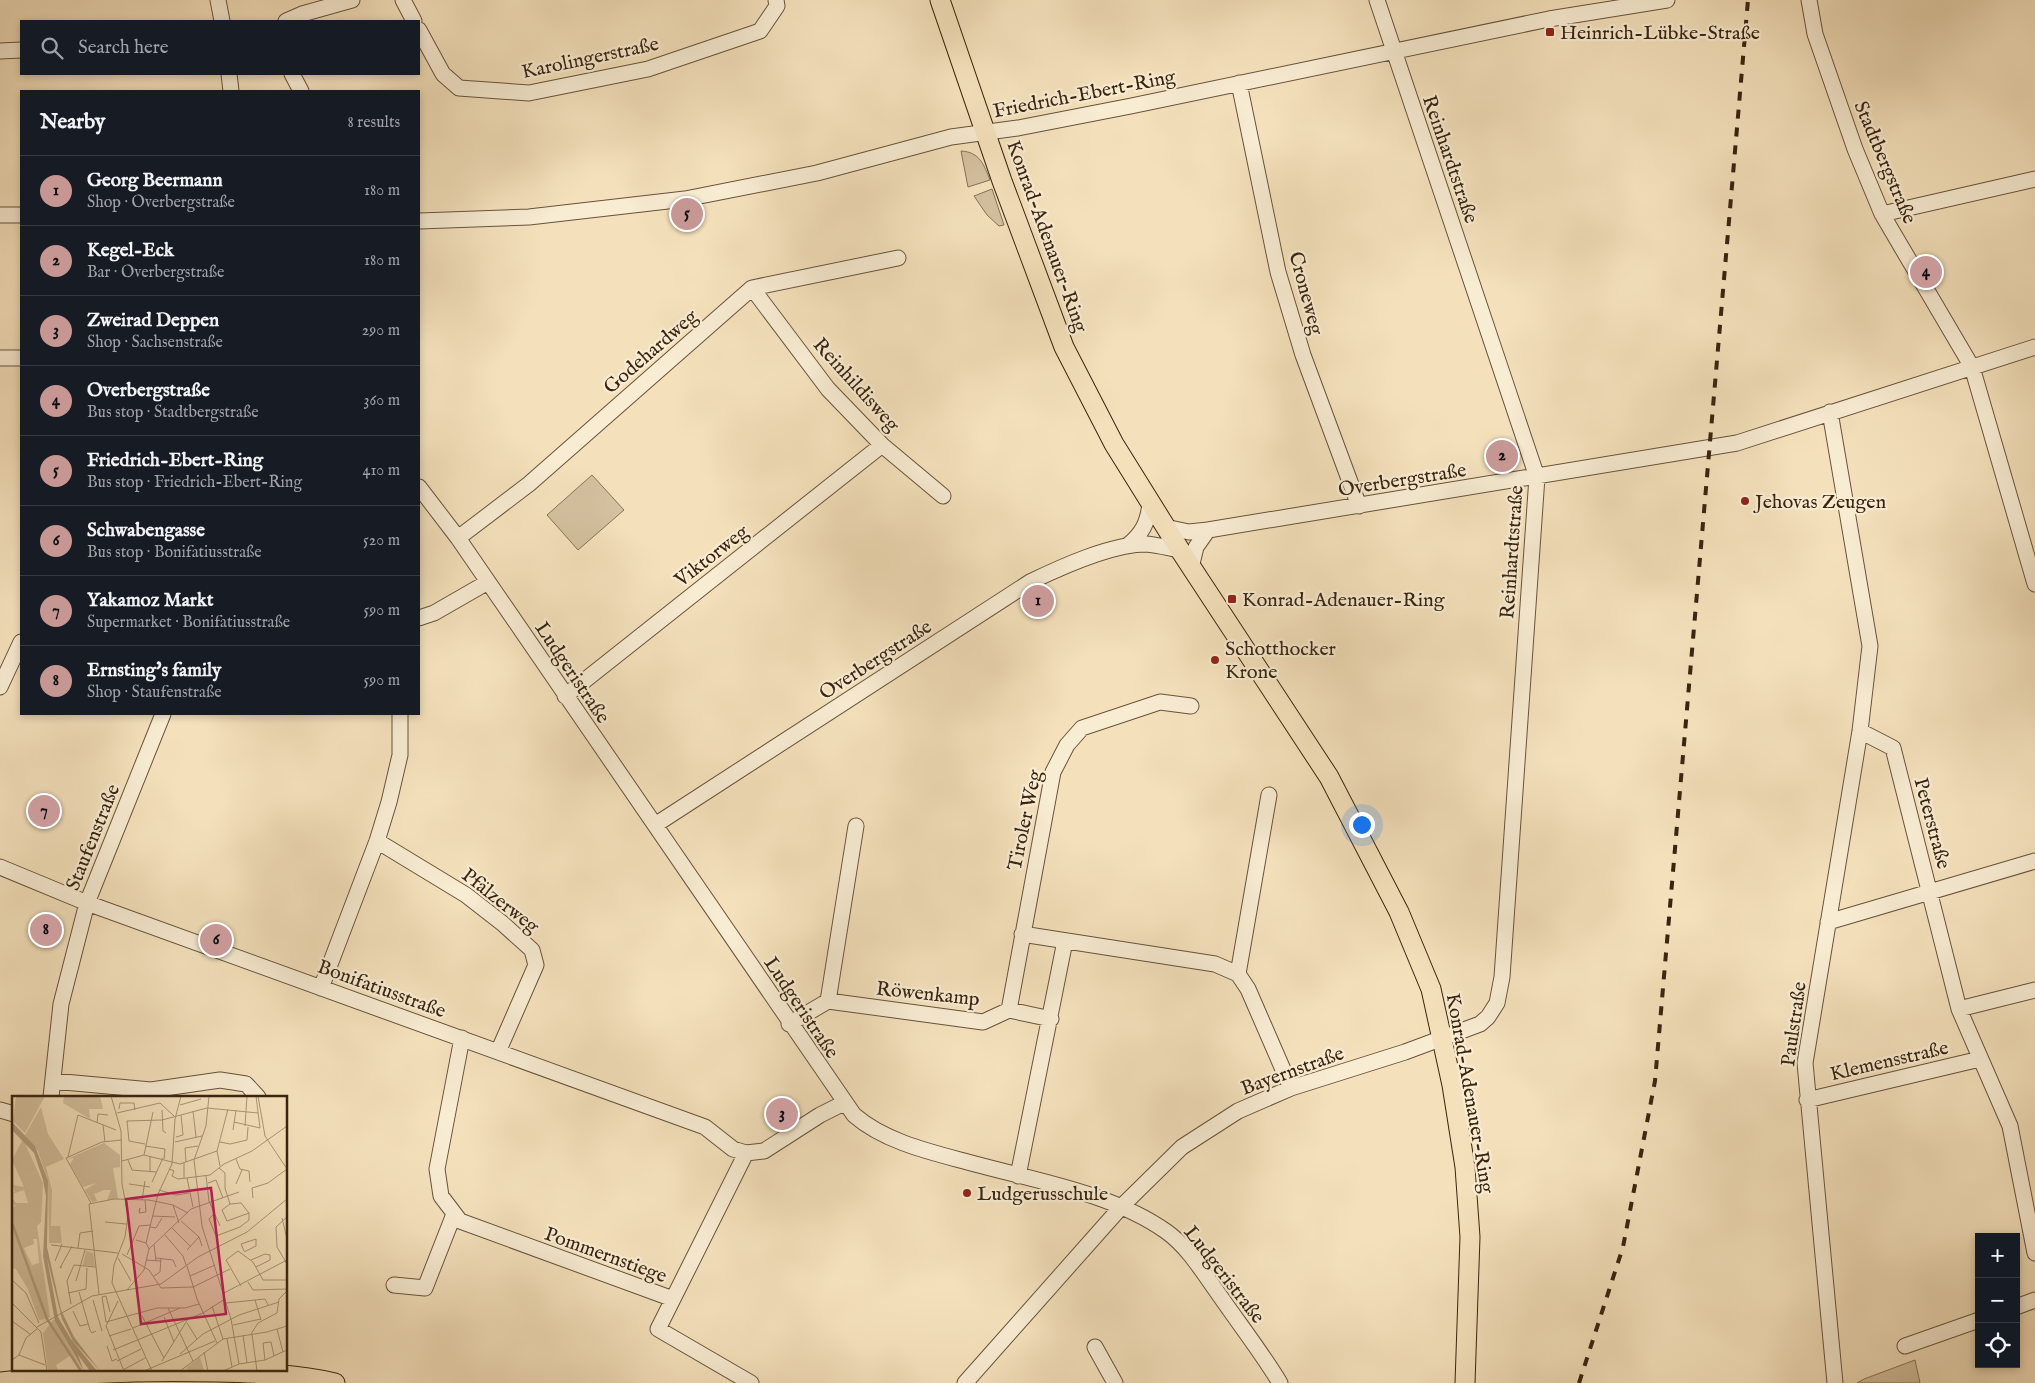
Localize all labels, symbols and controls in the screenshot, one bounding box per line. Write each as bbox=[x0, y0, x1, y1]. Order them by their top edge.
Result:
search box bbox=[20, 20, 420, 75]
place label: Heinrich-Lübke-Straße bbox=[1560, 21, 1760, 46]
marker: Heinrich-Lübke-Straße bbox=[1544, 26, 1556, 38]
street label: Karolingerstraße bbox=[520, 32, 661, 85]
icon: search bbox=[38, 34, 66, 62]
text: Search here bbox=[78, 36, 169, 60]
street label: Friedrich-Ebert-Ring bbox=[991, 64, 1179, 124]
street label: Reinhardtstraße bbox=[1416, 92, 1483, 227]
street label: Stadtbergstraße bbox=[1848, 98, 1922, 228]
text: Nearby bbox=[40, 109, 105, 136]
text: 8 results bbox=[348, 113, 400, 133]
street label: Konrad-Adenauer-Ring bbox=[1000, 137, 1093, 337]
text: Georg Beermann bbox=[87, 169, 223, 193]
text: 1 bbox=[53, 181, 59, 201]
text: 180 m bbox=[364, 181, 400, 201]
text: Shop · Overbergstraße bbox=[87, 193, 235, 213]
pin: 5 bbox=[671, 195, 703, 233]
text: Kegel-Eck bbox=[87, 239, 174, 263]
street label: Croneweg bbox=[1282, 249, 1329, 339]
text: 2 bbox=[52, 251, 60, 271]
text: 180 m bbox=[364, 251, 400, 271]
pin: 4 bbox=[1910, 253, 1942, 291]
text: Bar · Overbergstraße bbox=[87, 263, 224, 283]
street label: Godehardweg bbox=[599, 304, 704, 400]
text: Zweirad Deppen bbox=[87, 309, 219, 333]
text: 3 bbox=[53, 321, 59, 341]
text: 290 m bbox=[362, 321, 400, 341]
text: Shop · Sachsenstraße bbox=[87, 333, 223, 353]
street label: Reinhildisweg bbox=[807, 333, 905, 438]
text: Overbergstraße bbox=[87, 379, 210, 403]
text: 4 bbox=[52, 391, 60, 411]
text: 360 m bbox=[364, 391, 400, 411]
text: Bus stop · Stadtbergstraße bbox=[87, 403, 258, 423]
pin: 2 bbox=[1486, 437, 1518, 475]
text: Friedrich-Ebert-Ring bbox=[87, 449, 263, 473]
street label: Overbergstraße bbox=[1336, 458, 1468, 503]
text: 5 bbox=[53, 461, 59, 481]
text: 410 m bbox=[363, 461, 400, 481]
text: Bus stop · Friedrich-Ebert-Ring bbox=[87, 473, 302, 493]
street label: Reinhardtstraße bbox=[1495, 484, 1530, 620]
place label: Jehovas Zeugen bbox=[1753, 490, 1886, 515]
marker: Jehovas Zeugen bbox=[1739, 495, 1751, 507]
text: Schwabengasse bbox=[87, 519, 205, 543]
street label: Viktorweg bbox=[669, 519, 755, 593]
text: 6 bbox=[53, 531, 59, 551]
text: 520 m bbox=[363, 531, 400, 551]
text: Bus stop · Bonifatiusstraße bbox=[87, 543, 262, 563]
pin: 1 bbox=[1022, 582, 1054, 620]
place label: Konrad-Adenauer-Ring bbox=[1242, 588, 1446, 613]
text: Yakamoz Markt bbox=[87, 589, 213, 613]
marker: Konrad-Adenauer-Ring bbox=[1226, 593, 1238, 605]
text: 7 bbox=[52, 601, 60, 621]
text: 590 m bbox=[364, 601, 400, 621]
text: Supermarket · Bonifatiusstraße bbox=[87, 613, 290, 633]
street label: Overbergstraße bbox=[815, 615, 937, 706]
street label: Ludgeristraße bbox=[529, 617, 615, 728]
place label: Schotthocker Krone bbox=[1225, 637, 1337, 685]
marker: Schotthocker Krone bbox=[1209, 654, 1221, 666]
text: Ernsting's family bbox=[87, 659, 221, 683]
text: 8 bbox=[53, 671, 59, 691]
text: 590 m bbox=[364, 671, 400, 691]
text: Shop · Staufenstraße bbox=[87, 683, 222, 703]
street label: Tiroler Weg bbox=[1003, 767, 1049, 873]
street label: Peterstraße bbox=[1907, 775, 1956, 872]
street label: Staufenstraße bbox=[61, 781, 126, 894]
pin: 7 bbox=[28, 792, 60, 830]
your location bbox=[1349, 812, 1375, 838]
street label: Pfälzerweg bbox=[456, 863, 545, 940]
pin: 8 bbox=[30, 911, 62, 949]
pin: 6 bbox=[200, 921, 232, 959]
street label: Ludgeristraße bbox=[758, 952, 844, 1063]
street label: Bonifatiusstraße bbox=[314, 955, 449, 1024]
street label: Röwenkamp bbox=[875, 977, 981, 1012]
street label: Paulstraße bbox=[1776, 980, 1813, 1068]
street label: Konrad-Adenauer-Ring bbox=[1440, 991, 1500, 1196]
street label: Klemensstraße bbox=[1828, 1036, 1951, 1087]
street label: Bayernstraße bbox=[1238, 1041, 1347, 1102]
pin: 3 bbox=[766, 1095, 798, 1133]
inset map bbox=[12, 1096, 288, 1370]
place label: Ludgerusschule bbox=[977, 1182, 1108, 1207]
marker: Ludgerusschule bbox=[961, 1187, 973, 1199]
street label: Ludgeristraße bbox=[1178, 1221, 1270, 1329]
street label: Pommernstiege bbox=[541, 1222, 670, 1289]
map controls bbox=[1975, 1233, 2020, 1368]
button: + bbox=[1975, 1233, 2020, 1278]
button: − bbox=[1975, 1278, 2020, 1323]
button: locate bbox=[1975, 1323, 2020, 1368]

